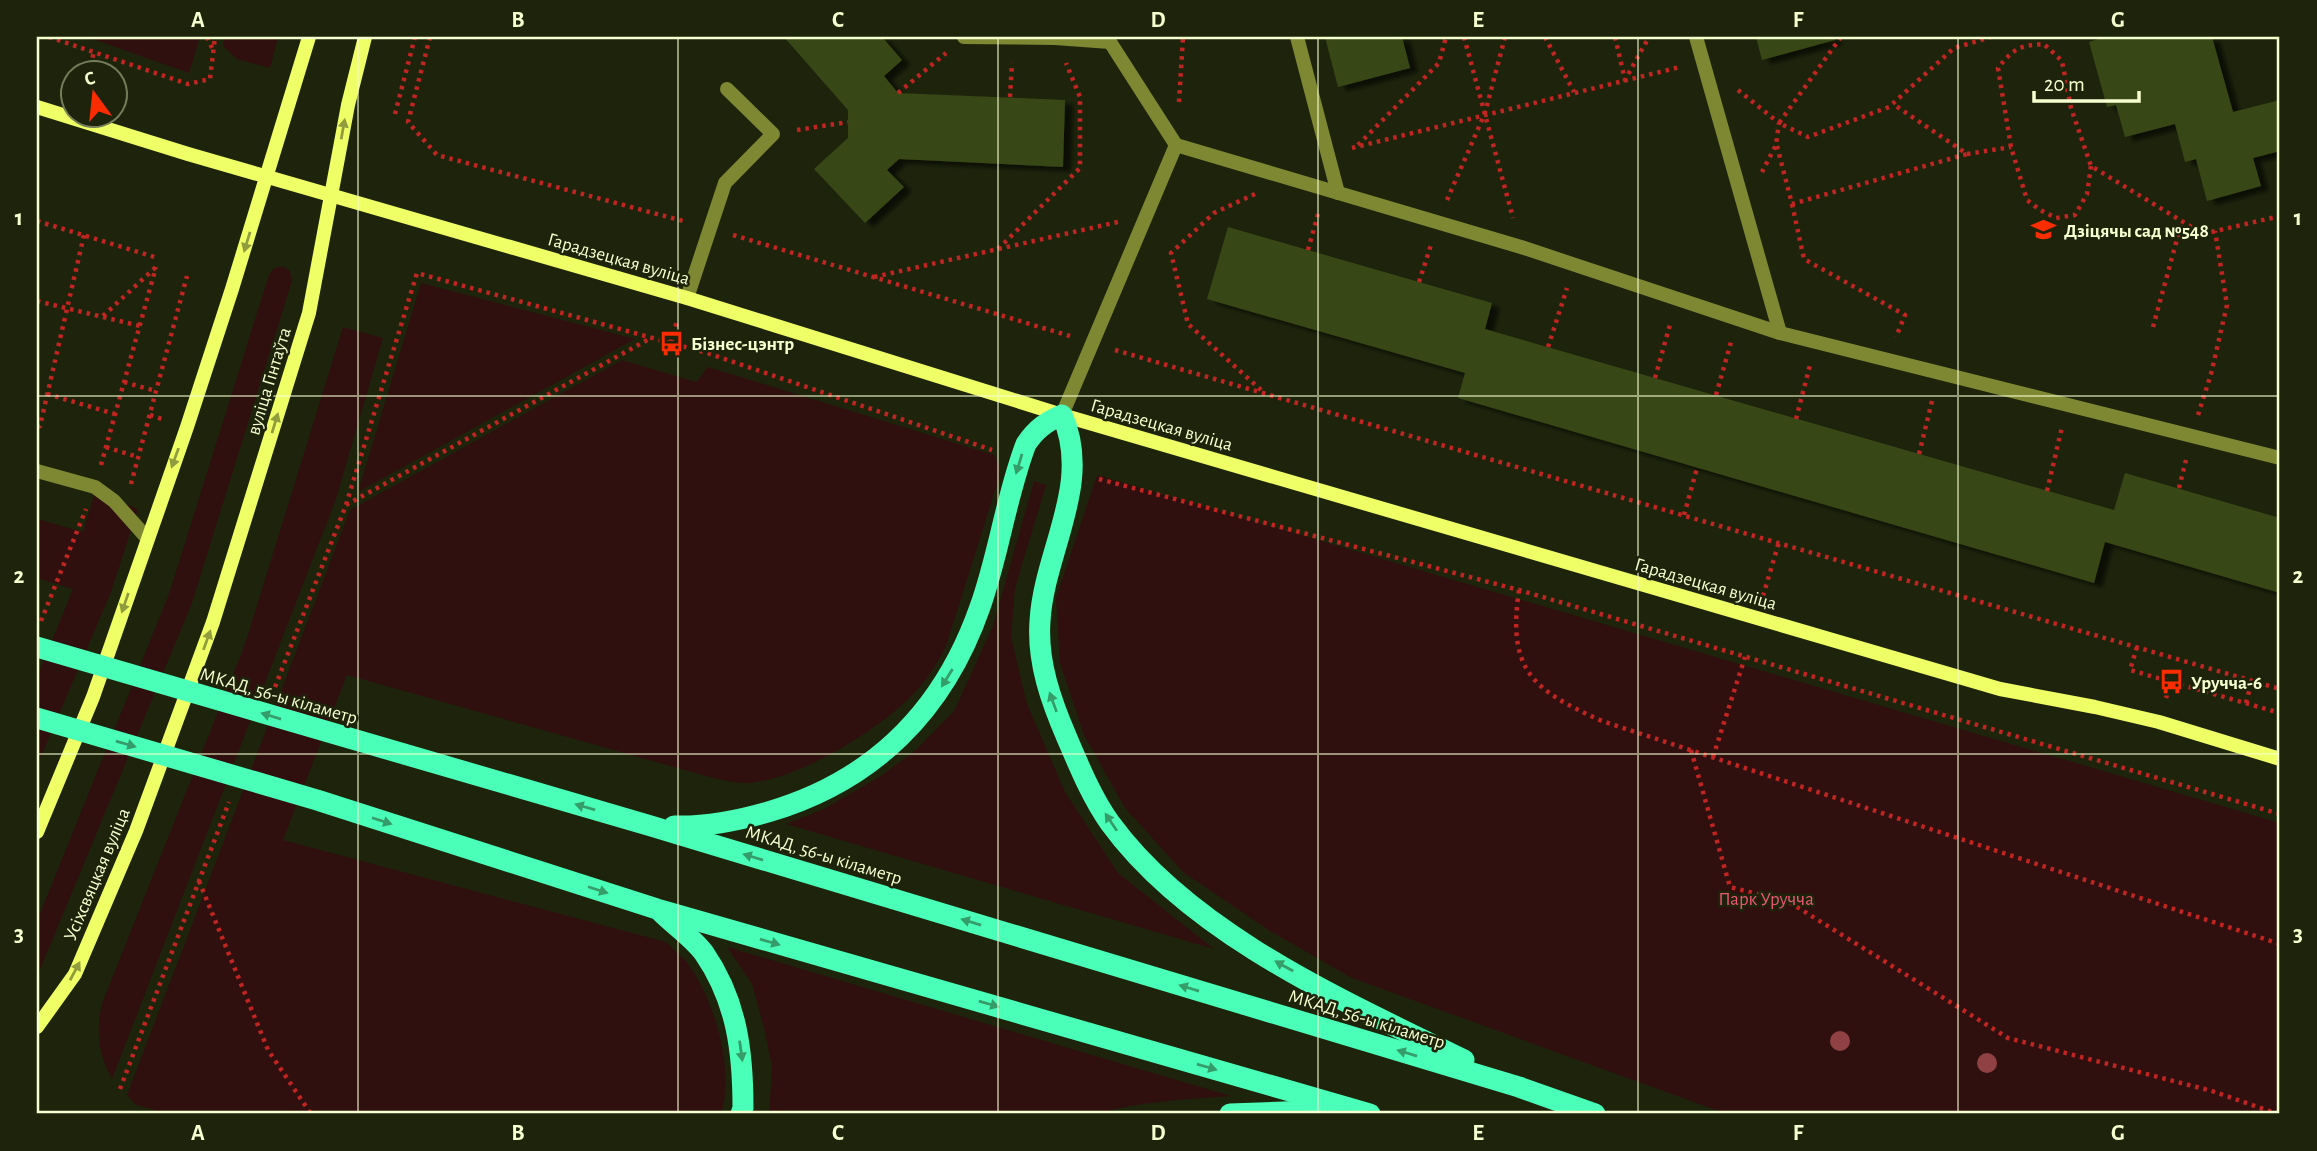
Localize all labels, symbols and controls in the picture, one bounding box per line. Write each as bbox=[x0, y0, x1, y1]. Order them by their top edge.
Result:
text: A bbox=[191, 9, 205, 32]
text: B bbox=[511, 9, 525, 32]
text: C bbox=[832, 9, 844, 32]
text: D bbox=[1150, 9, 1166, 32]
text: E bbox=[1472, 9, 1484, 32]
text: F bbox=[1793, 9, 1804, 32]
text: G bbox=[2111, 9, 2125, 32]
north arrow bbox=[60, 60, 130, 130]
scale bar bbox=[2034, 60, 2138, 104]
text: С bbox=[82, 68, 98, 90]
text: 20 m bbox=[2044, 74, 2085, 95]
one-way arrow bbox=[338, 118, 349, 140]
text: 1 bbox=[15, 207, 23, 230]
text: 1 bbox=[2294, 207, 2302, 230]
school or university icon: Дзіцячы сад №548 bbox=[2030, 216, 2058, 244]
place label: Дзіцячы сад №548 bbox=[2064, 222, 2209, 241]
street label: Гарадзецкая вуліца bbox=[545, 230, 692, 289]
one-way arrow bbox=[241, 232, 251, 253]
street label: вуліца Гінтаўта bbox=[244, 325, 295, 438]
bus stop icon: Бізнес-цэнтр bbox=[657, 329, 685, 357]
place label: Бізнес-цэнтр bbox=[691, 335, 794, 354]
street label: Гарадзецкая вуліца bbox=[1088, 396, 1235, 455]
one-way arrow bbox=[270, 412, 281, 433]
one-way arrow bbox=[170, 448, 181, 469]
one-way arrow bbox=[1014, 453, 1024, 474]
street label: Гарадзецкая вуліца bbox=[1632, 555, 1779, 614]
text: 2 bbox=[14, 565, 25, 588]
text: 2 bbox=[2293, 565, 2304, 588]
one-way arrow bbox=[119, 592, 130, 613]
one-way arrow bbox=[202, 630, 213, 651]
street label: МКАД, 56-ы кіламетр bbox=[198, 665, 359, 728]
bus stop icon: Уручча-6 bbox=[2157, 668, 2185, 696]
one-way arrow bbox=[941, 669, 954, 688]
place label: Уручча-6 bbox=[2191, 674, 2262, 693]
one-way arrow bbox=[1048, 691, 1059, 712]
one-way arrow bbox=[260, 711, 281, 721]
one-way arrow bbox=[116, 739, 137, 749]
one-way arrow bbox=[574, 801, 596, 812]
street label: Усіхсвяцкая вуліца bbox=[61, 805, 134, 944]
one-way arrow bbox=[1104, 813, 1118, 831]
one-way arrow bbox=[372, 816, 393, 826]
street label: МКАД, 56-ы кіламетр bbox=[743, 823, 904, 888]
one-way arrow bbox=[742, 851, 763, 861]
one-way arrow bbox=[588, 886, 609, 896]
park label: Парк Уручча bbox=[1718, 890, 1814, 909]
one-way arrow bbox=[960, 917, 981, 927]
text: 3 bbox=[14, 923, 24, 946]
text: 3 bbox=[2293, 923, 2303, 946]
one-way arrow bbox=[760, 937, 781, 947]
one-way arrow bbox=[70, 961, 81, 981]
one-way arrow bbox=[1274, 961, 1294, 972]
one-way arrow bbox=[1178, 982, 1199, 992]
street label: МКАД, 56-ы кіламетр bbox=[1286, 987, 1447, 1052]
one-way arrow bbox=[978, 1000, 999, 1010]
one-way arrow bbox=[736, 1040, 747, 1062]
one-way arrow bbox=[1396, 1048, 1417, 1058]
one-way arrow bbox=[1196, 1062, 1218, 1073]
text: A bbox=[191, 1122, 205, 1145]
text: B bbox=[511, 1122, 525, 1145]
text: C bbox=[832, 1122, 844, 1145]
text: D bbox=[1150, 1122, 1166, 1145]
text: E bbox=[1472, 1122, 1484, 1145]
text: F bbox=[1793, 1122, 1804, 1145]
text: G bbox=[2111, 1122, 2125, 1145]

